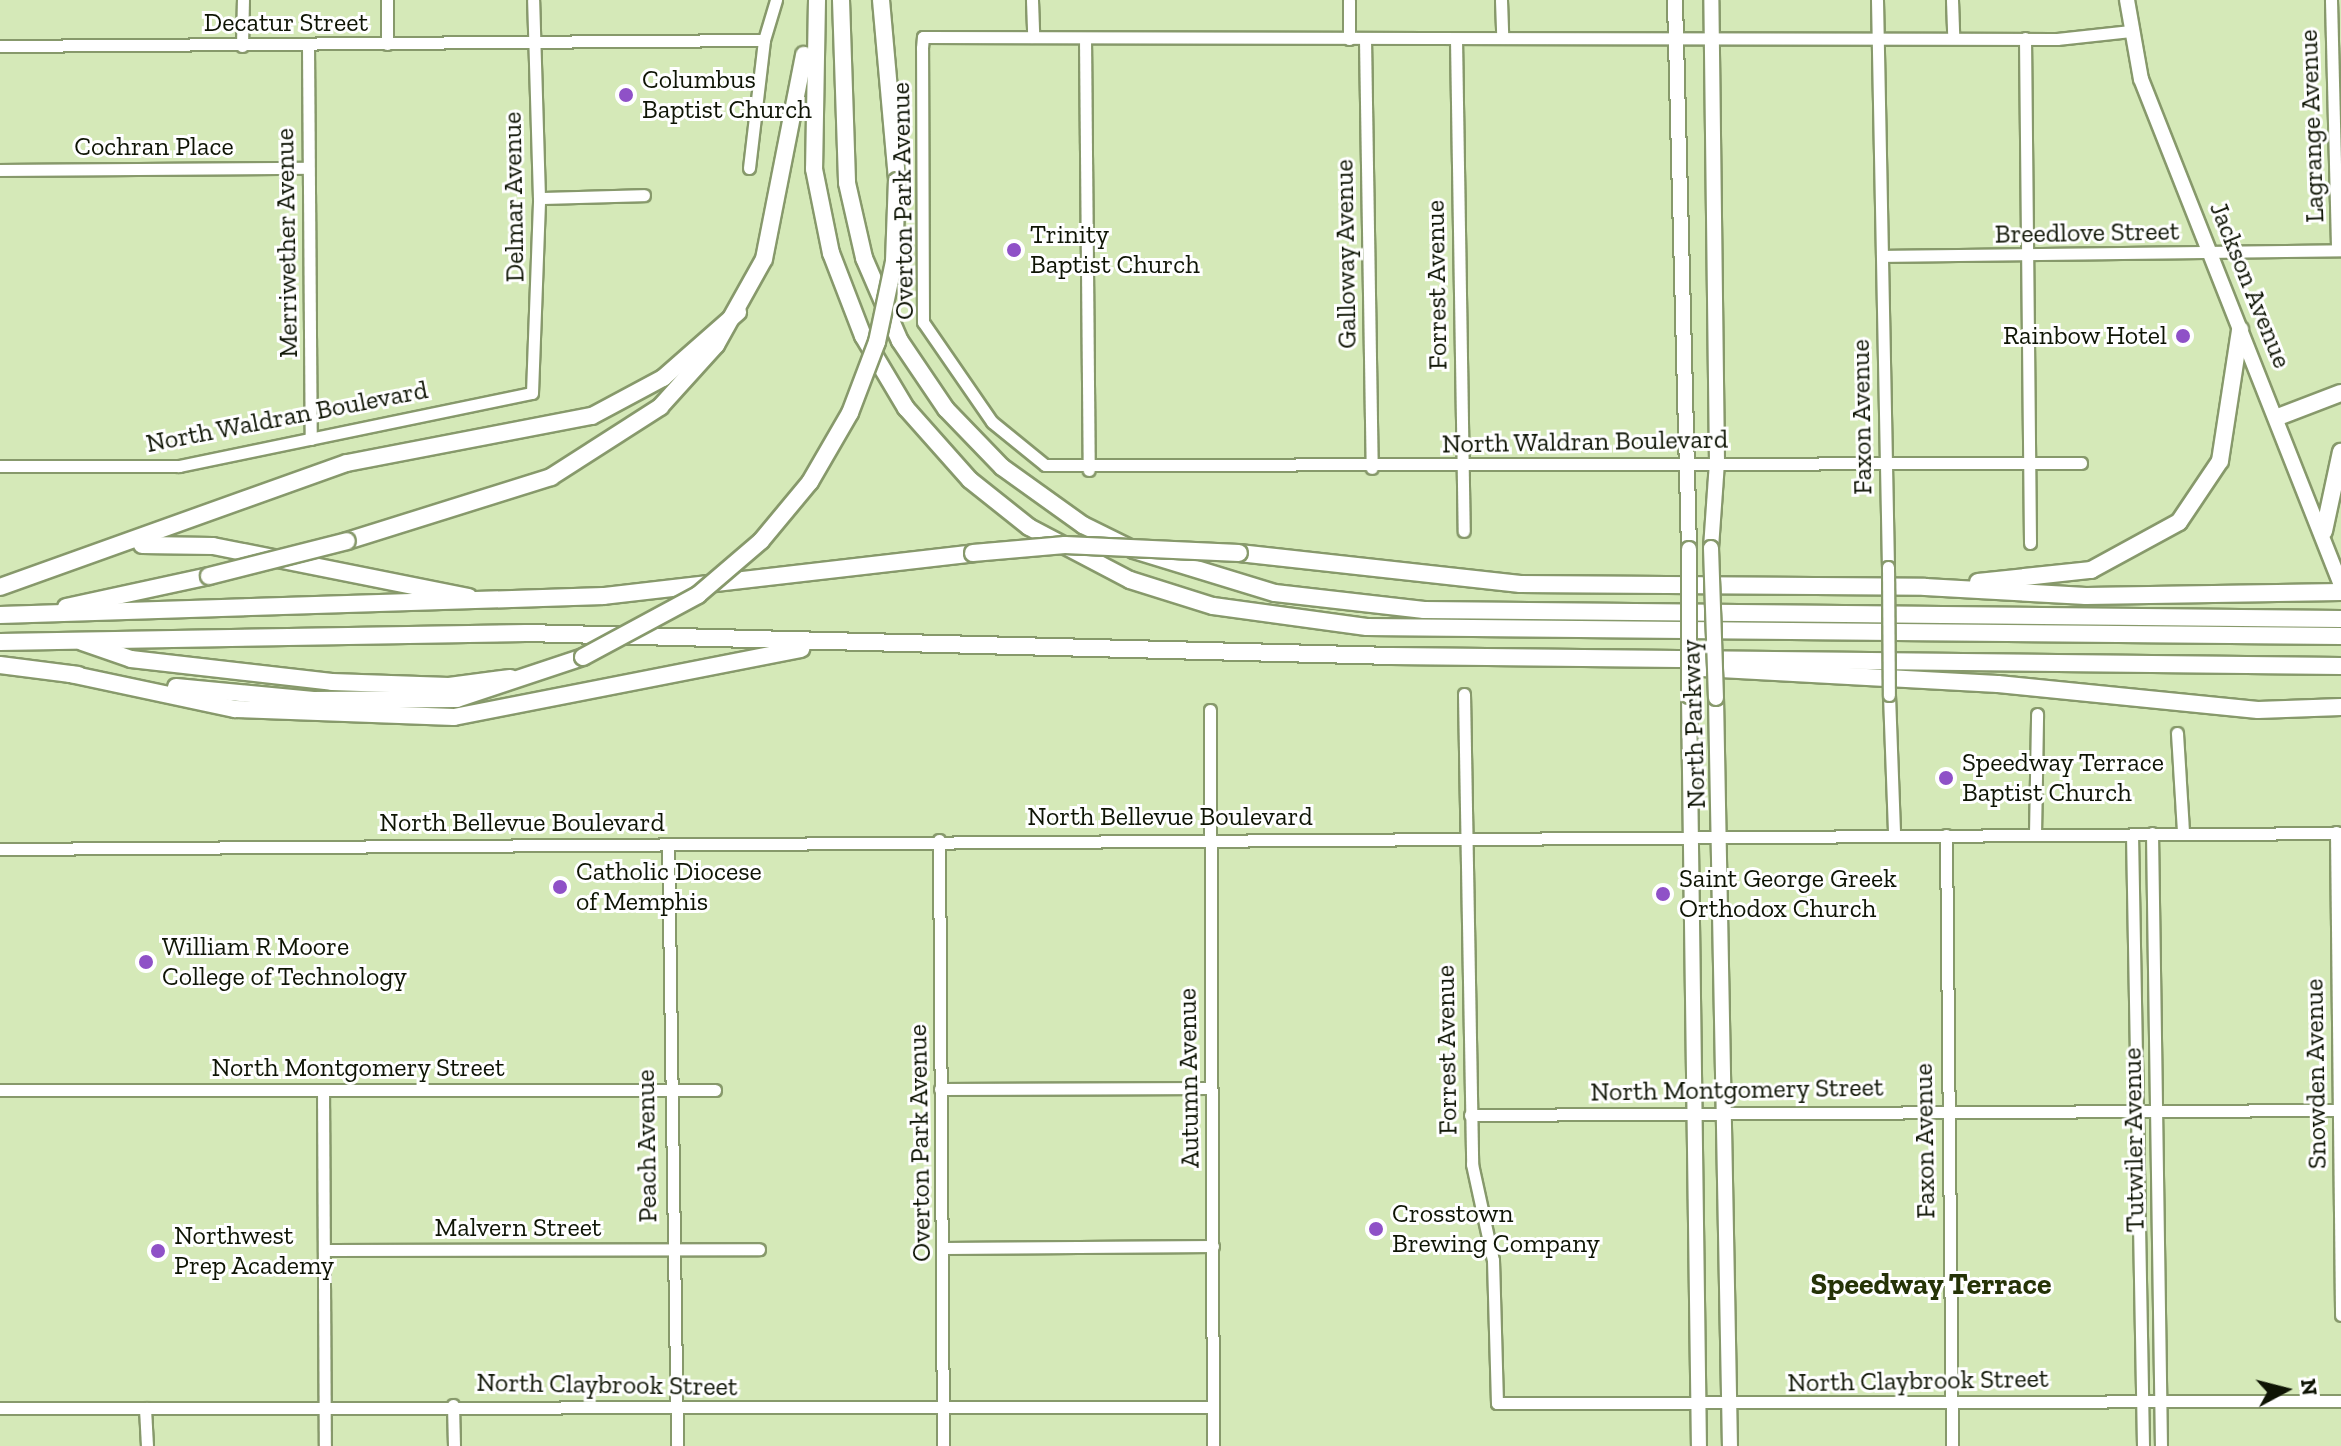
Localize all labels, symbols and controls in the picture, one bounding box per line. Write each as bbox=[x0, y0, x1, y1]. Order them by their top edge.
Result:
street label: Decatur Street bbox=[204, 7, 368, 39]
street label: Lagrange Avenue bbox=[2293, 28, 2331, 224]
place label: Columbus Baptist Church bbox=[642, 64, 812, 126]
street label: Overton Park Avenue bbox=[885, 81, 921, 321]
marker: Columbus Baptist Church bbox=[617, 86, 635, 104]
street label: Delmar Avenue bbox=[497, 111, 531, 283]
street label: Merriwether Avenue bbox=[269, 127, 305, 359]
street label: Cochran Place bbox=[74, 131, 234, 163]
street label: Galloway Avenue bbox=[1329, 158, 1363, 350]
street label: Jackson Avenue bbox=[2202, 197, 2298, 373]
street label: Forrest Avenue bbox=[1420, 199, 1454, 371]
street label: Breedlove Street bbox=[1994, 216, 2180, 250]
place label: Trinity Baptist Church bbox=[1030, 219, 1200, 280]
marker: Trinity Baptist Church bbox=[1005, 241, 1023, 259]
place label: Rainbow Hotel bbox=[2002, 320, 2167, 352]
marker: Rainbow Hotel bbox=[2174, 327, 2192, 345]
street label: Faxon Avenue bbox=[1845, 339, 1879, 495]
street label: North Waldran Boulevard bbox=[143, 374, 431, 460]
street label: North Waldran Boulevard bbox=[1441, 424, 1729, 460]
street label: North Parkway bbox=[1675, 639, 1713, 809]
place label: Speedway Terrace Baptist Church bbox=[1962, 747, 2165, 808]
marker: Speedway Terrace Baptist Church bbox=[1937, 769, 1955, 787]
street label: North Bellevue Boulevard bbox=[1027, 801, 1313, 833]
street label: North Bellevue Boulevard bbox=[379, 807, 665, 839]
place label: Catholic Diocese of Memphis bbox=[576, 856, 762, 918]
place label: Saint George Greek Orthodox Church bbox=[1679, 863, 1897, 924]
marker: Catholic Diocese of Memphis bbox=[551, 878, 569, 896]
marker: Saint George Greek Orthodox Church bbox=[1654, 885, 1672, 903]
place label: William R Moore College of Technology bbox=[162, 931, 407, 992]
marker: William R Moore College of Technology bbox=[137, 953, 155, 971]
street label: Forrest Avenue bbox=[1430, 964, 1464, 1136]
street label: Snowden Avenue bbox=[2299, 978, 2333, 1170]
street label: Autumn Avenue bbox=[1172, 987, 1206, 1169]
street label: Overton Park Avenue bbox=[902, 1023, 938, 1263]
street label: Tutwiler Avenue bbox=[2117, 1047, 2151, 1233]
street label: North Montgomery Street bbox=[211, 1052, 505, 1084]
street label: Faxon Avenue bbox=[1908, 1063, 1942, 1219]
street label: Peach Avenue bbox=[630, 1069, 664, 1223]
street label: North Montgomery Street bbox=[1590, 1072, 1884, 1108]
place label: Crosstown Brewing Company bbox=[1392, 1198, 1600, 1260]
street label: Malvern Street bbox=[434, 1212, 602, 1244]
place label: Northwest Prep Academy bbox=[174, 1220, 335, 1282]
marker: Crosstown Brewing Company bbox=[1367, 1220, 1385, 1238]
marker: Northwest Prep Academy bbox=[149, 1242, 167, 1260]
district label: Speedway Terrace bbox=[1810, 1266, 2052, 1302]
north arrow bbox=[2245, 1350, 2325, 1430]
street label: North Claybrook Street bbox=[1787, 1363, 2049, 1399]
street label: North Claybrook Street bbox=[476, 1367, 738, 1403]
text: N bbox=[2295, 1377, 2324, 1397]

